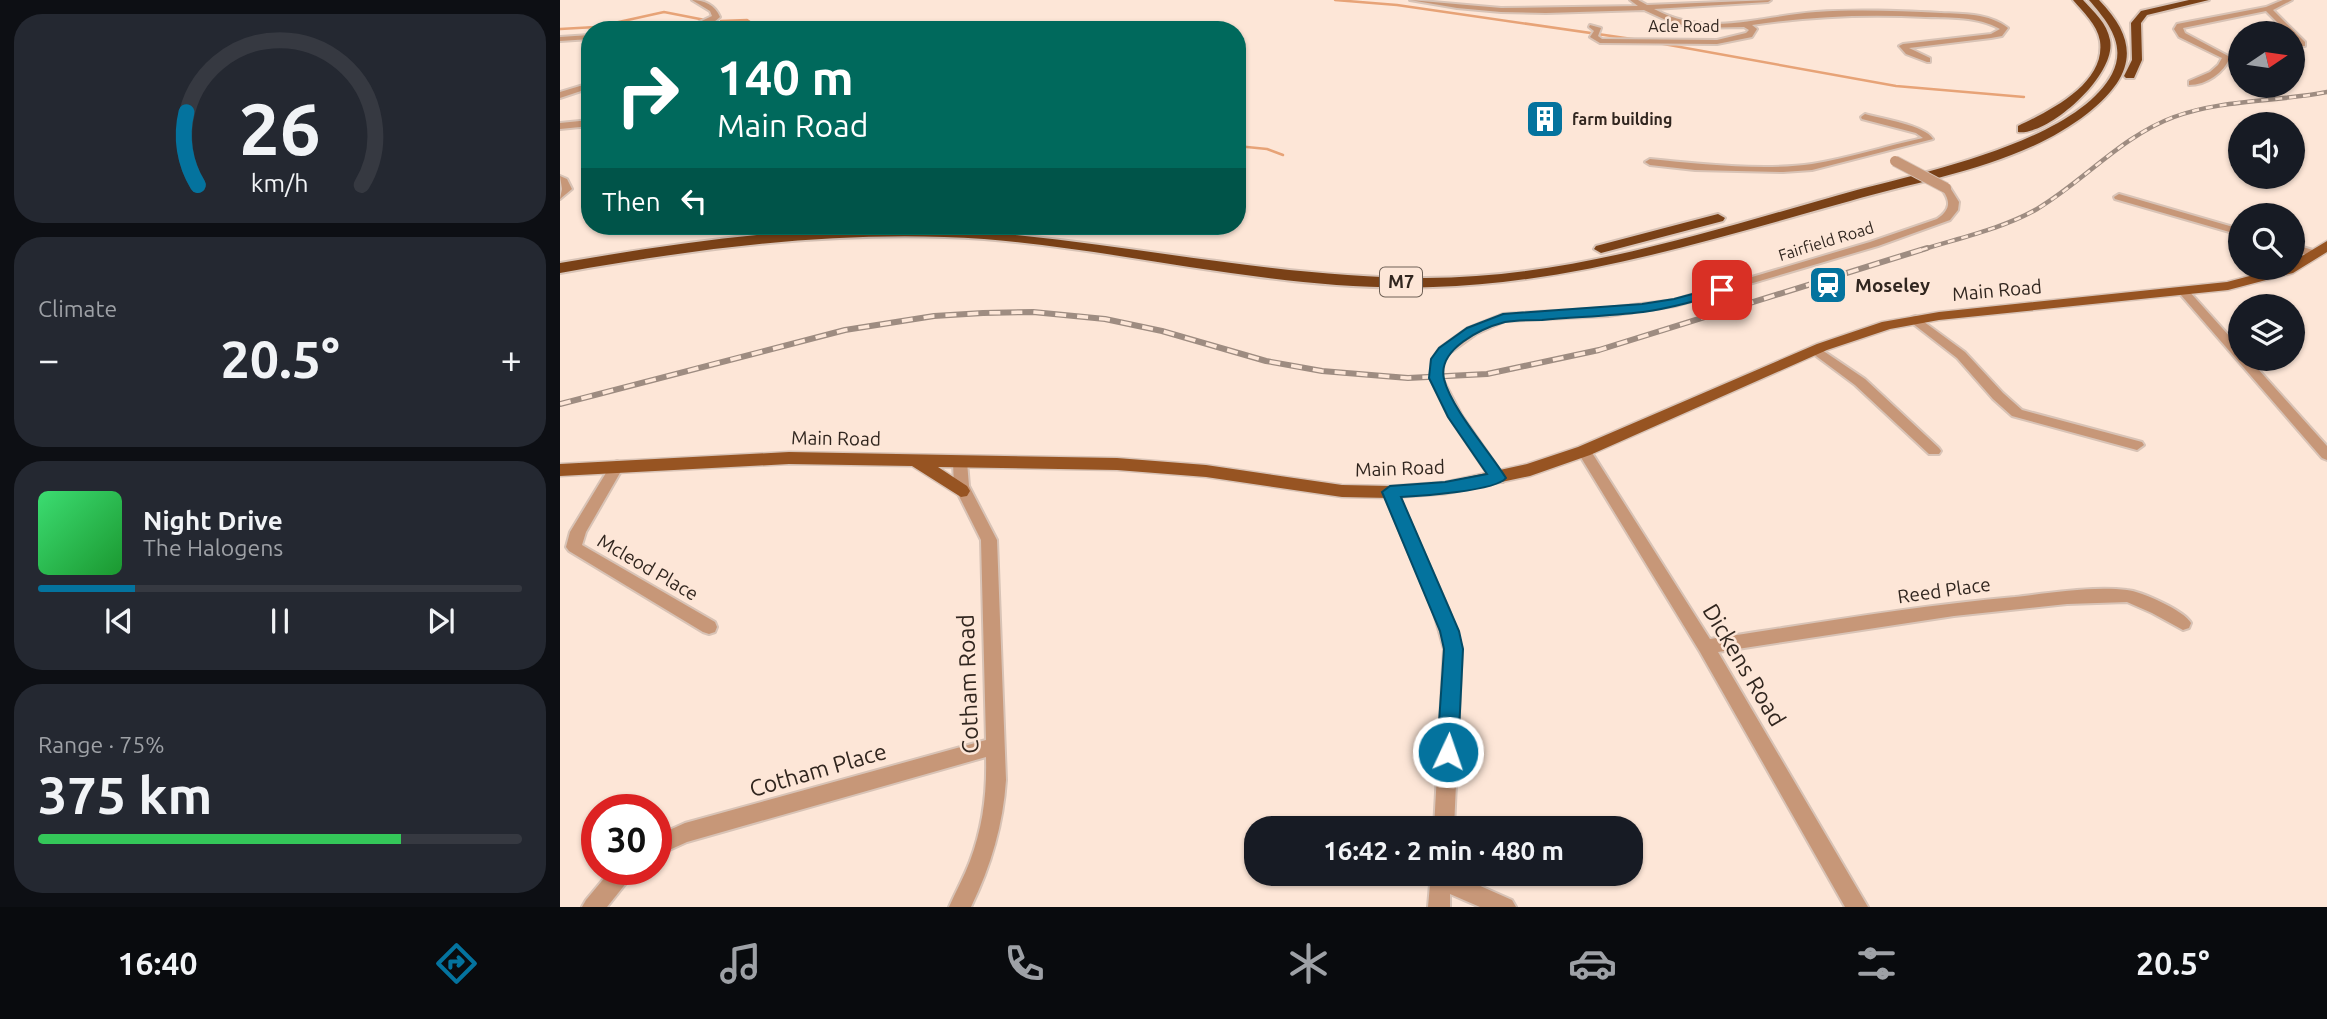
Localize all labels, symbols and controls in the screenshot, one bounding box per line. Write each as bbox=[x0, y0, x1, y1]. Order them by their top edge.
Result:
street label: Acle Road bbox=[1648, 17, 1720, 35]
north arrow bbox=[2228, 21, 2305, 98]
map controls bbox=[2228, 21, 2305, 371]
icon: right bbox=[602, 49, 693, 140]
text: 140 m bbox=[717, 49, 854, 104]
text: 26 bbox=[239, 87, 321, 169]
building icon: farm building bbox=[1524, 98, 1566, 140]
text: Main Road bbox=[717, 107, 868, 143]
place label: farm building bbox=[1572, 110, 1672, 128]
button: sound bbox=[2228, 112, 2305, 189]
text: km/h bbox=[251, 168, 309, 196]
icon: left bbox=[675, 182, 713, 220]
text: Then bbox=[602, 187, 661, 216]
button: search bbox=[2228, 203, 2305, 280]
street label: Fairfield Road bbox=[1776, 218, 1876, 264]
pin bbox=[1692, 260, 1752, 320]
station icon: Moseley bbox=[1807, 264, 1849, 306]
road number: M7 bbox=[1380, 268, 1422, 296]
icon: arrive bbox=[1703, 271, 1741, 309]
place label: Moseley bbox=[1855, 274, 1930, 296]
street label: Main Road bbox=[1951, 275, 2043, 305]
button: layers bbox=[2228, 294, 2305, 371]
text: Climate bbox=[38, 296, 117, 321]
text: 20.5° bbox=[220, 330, 340, 388]
text: − bbox=[38, 338, 59, 380]
text: + bbox=[501, 338, 522, 380]
street label: Main Road bbox=[791, 426, 881, 450]
street label: Main Road bbox=[1355, 455, 1445, 481]
text: Night Drive bbox=[143, 506, 283, 535]
street label: Mcleod Place bbox=[594, 529, 702, 605]
text: The Halogens bbox=[143, 535, 283, 560]
street label: Reed Place bbox=[1896, 573, 1992, 607]
street label: Dickens Road bbox=[1698, 599, 1791, 730]
icon: previous bbox=[100, 602, 138, 640]
icon: pause bbox=[261, 602, 299, 640]
icon: next bbox=[422, 602, 460, 640]
street label: Cotham Road bbox=[953, 614, 982, 754]
position arrow bbox=[1411, 715, 1485, 789]
text: Range · 75% bbox=[38, 732, 165, 757]
street label: Cotham Place bbox=[746, 738, 889, 801]
text: 375 km bbox=[38, 766, 212, 824]
speed limit sign: 30 bbox=[581, 794, 672, 885]
text: 16:42 · 2 min · 480 m bbox=[1323, 836, 1564, 865]
icon: directions bbox=[432, 939, 481, 988]
icon: music bbox=[716, 939, 765, 988]
icon: phone bbox=[1000, 939, 1049, 988]
icon: climate bbox=[1284, 939, 1333, 988]
icon: car bbox=[1568, 939, 1617, 988]
icon: filters bbox=[1852, 939, 1901, 988]
text: 16:40 bbox=[117, 945, 198, 981]
text: 20.5° bbox=[2136, 945, 2209, 981]

